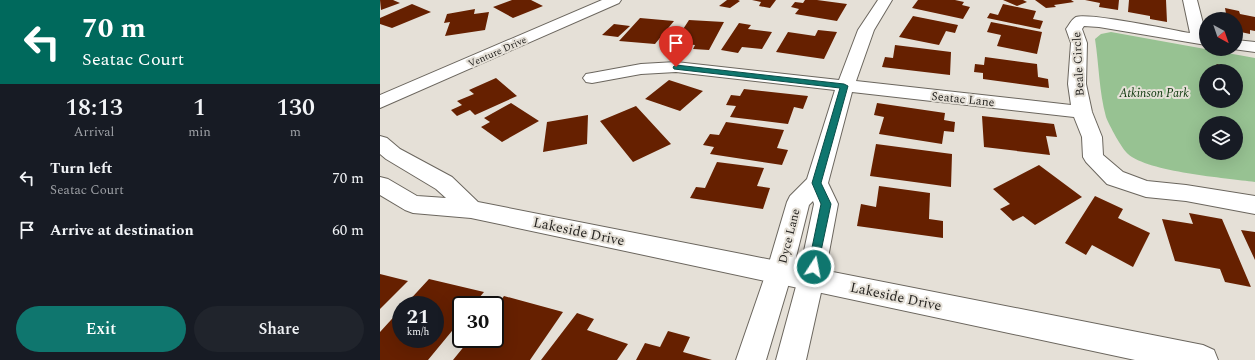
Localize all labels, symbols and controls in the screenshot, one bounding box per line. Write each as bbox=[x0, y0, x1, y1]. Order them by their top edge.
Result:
text: 70 m bbox=[82, 7, 146, 50]
north arrow bbox=[1199, 12, 1243, 56]
map controls bbox=[1199, 12, 1243, 160]
icon: left bbox=[16, 16, 68, 68]
pin bbox=[659, 26, 693, 67]
street label: Beale Circle bbox=[1067, 31, 1090, 97]
street label: Venture Drive bbox=[466, 32, 529, 72]
icon: arrive bbox=[665, 32, 687, 54]
text: Seatac Court bbox=[82, 46, 184, 73]
button: search bbox=[1199, 64, 1243, 108]
park label: Atkinson Park bbox=[1118, 84, 1189, 103]
street label: Seatac Lane bbox=[930, 87, 996, 112]
text: 18:13 bbox=[65, 90, 123, 126]
text: 1 bbox=[193, 90, 206, 126]
text: 130 bbox=[276, 90, 315, 126]
button: layers bbox=[1199, 116, 1243, 160]
text: Arrival bbox=[74, 122, 114, 142]
text: min bbox=[188, 122, 211, 142]
text: m bbox=[290, 122, 301, 142]
text: Turn left bbox=[50, 157, 112, 180]
icon: left bbox=[16, 167, 38, 189]
text: 70 m bbox=[332, 167, 364, 190]
text: Seatac Court bbox=[50, 180, 124, 200]
street label: Dyce Lane bbox=[773, 206, 806, 266]
street label: Lakeside Drive bbox=[531, 212, 627, 251]
icon: arrive bbox=[16, 219, 38, 241]
text: Arrive at destination bbox=[50, 219, 194, 242]
text: 60 m bbox=[332, 219, 364, 242]
position arrow bbox=[793, 246, 835, 288]
street label: Lakeside Drive bbox=[848, 277, 944, 316]
speed limit sign: 30 bbox=[452, 296, 504, 348]
text: 21 bbox=[407, 302, 429, 332]
button: Exit bbox=[16, 306, 186, 352]
button: Share bbox=[194, 306, 364, 352]
text: km/h bbox=[407, 324, 429, 340]

